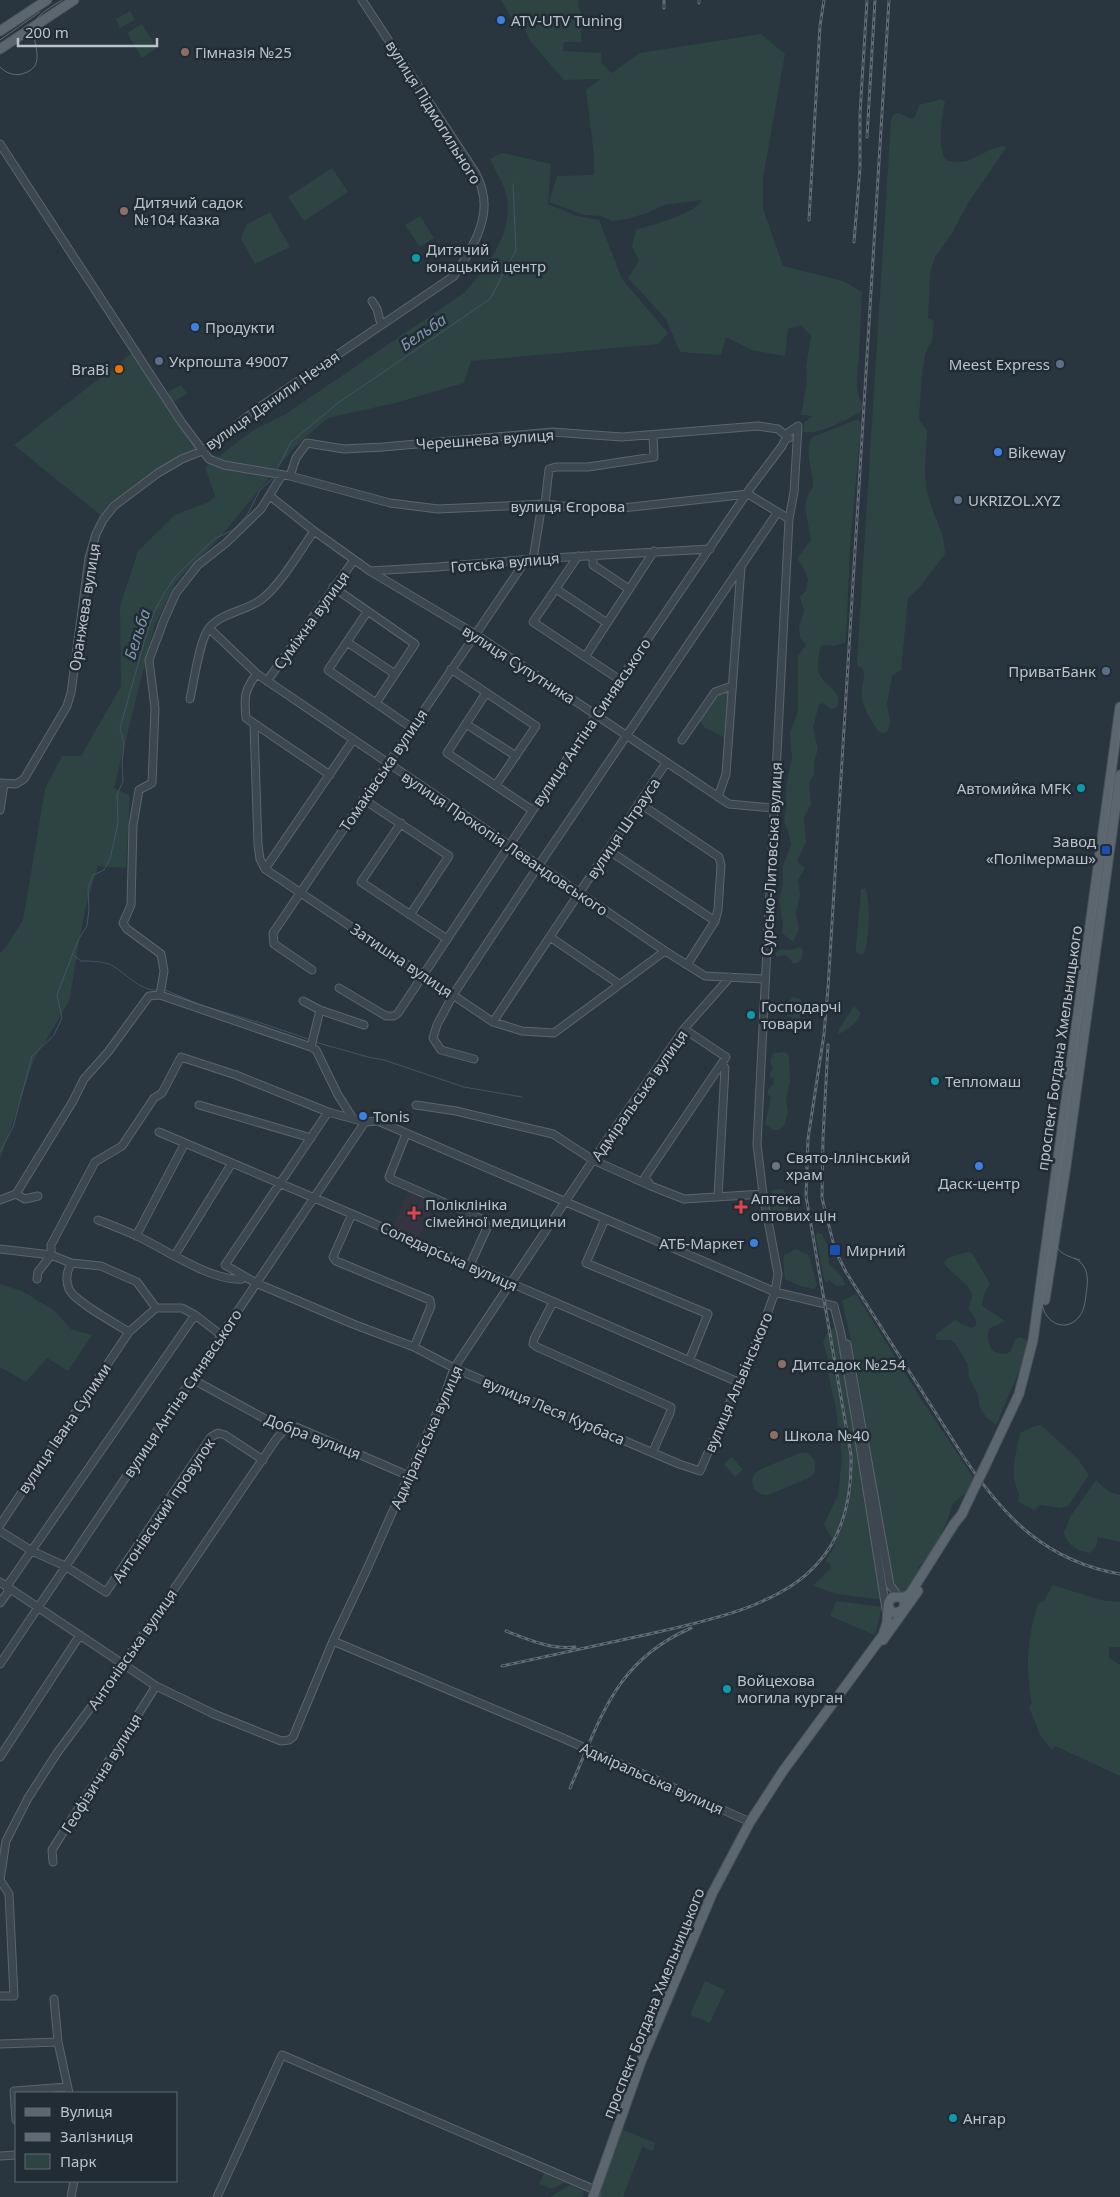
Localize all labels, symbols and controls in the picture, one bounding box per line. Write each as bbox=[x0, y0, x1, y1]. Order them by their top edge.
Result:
place label: ATV-UTV Tuning bbox=[511, 10, 622, 30]
marker: ATV-UTV Tuning bbox=[495, 14, 507, 26]
scale bar bbox=[18, 15, 156, 47]
text: 200 m bbox=[25, 22, 69, 42]
street label: вулиця Підмогильного bbox=[382, 36, 486, 188]
place label: Гімназія №25 bbox=[195, 42, 292, 62]
marker: Гімназія №25 bbox=[179, 46, 191, 58]
place label: Дитячий садок №104 Казка bbox=[134, 192, 243, 229]
marker: Дитячий садок №104 Казка bbox=[118, 205, 130, 217]
place label: Дитячий юнацький центр bbox=[426, 239, 546, 276]
marker: Дитячий юнацький центр bbox=[410, 252, 422, 264]
water label: Бельба bbox=[395, 308, 451, 356]
place label: Продукти bbox=[205, 317, 275, 337]
marker: Продукти bbox=[189, 321, 201, 333]
street label: вулиця Данили Нечая bbox=[201, 346, 343, 454]
place label: Укрпошта 49007 bbox=[169, 351, 289, 371]
place label: Meest Express bbox=[949, 354, 1050, 374]
marker: Укрпошта 49007 bbox=[153, 355, 165, 367]
marker: Meest Express bbox=[1054, 358, 1066, 370]
place label: BraBi bbox=[71, 359, 109, 379]
marker: BraBi bbox=[113, 363, 125, 375]
street label: Черешнева вулиця bbox=[415, 424, 555, 454]
place label: Bikeway bbox=[1008, 442, 1066, 462]
marker: Bikeway bbox=[992, 446, 1004, 458]
place label: UKRIZOL.XYZ bbox=[968, 490, 1061, 510]
marker: UKRIZOL.XYZ bbox=[952, 494, 964, 506]
street label: вулиця Єгорова bbox=[511, 496, 625, 516]
street label: Оранжева вулиця bbox=[64, 542, 104, 672]
street label: Готська вулиця bbox=[450, 547, 560, 577]
street label: Суміжна вулиця bbox=[269, 567, 353, 673]
water label: Бельба bbox=[119, 606, 155, 662]
street label: вулиця Супутника bbox=[459, 620, 579, 708]
street label: вулиця Антіна Синявського bbox=[527, 634, 655, 810]
place label: ПриватБанк bbox=[1008, 661, 1096, 681]
marker: ПриватБанк bbox=[1100, 665, 1112, 677]
street label: Томаківська вулиця bbox=[335, 705, 431, 835]
street label: Сурсько-Литовська вулиця bbox=[756, 762, 786, 956]
street label: вулиця Прокопія Левандовського bbox=[398, 766, 612, 920]
street label: вулиця Штрауса bbox=[582, 774, 664, 882]
place label: Автомийка MFK bbox=[957, 778, 1072, 798]
marker: Автомийка MFK bbox=[1075, 782, 1087, 794]
place label: Завод «Полімермаш» bbox=[986, 831, 1096, 868]
marker: Завод «Полімермаш» bbox=[1100, 844, 1112, 856]
street label: Затишна вулиця bbox=[347, 918, 457, 1002]
street label: проспект Богдана Хмельницького bbox=[1032, 924, 1086, 1172]
place label: Господарчі товари bbox=[761, 996, 841, 1033]
marker: Господарчі товари bbox=[745, 1009, 757, 1021]
street label: Адміральська вулиця bbox=[586, 1026, 692, 1164]
place label: Тепломаш bbox=[945, 1071, 1021, 1091]
marker: Тепломаш bbox=[929, 1075, 941, 1087]
place label: Tonis bbox=[373, 1106, 410, 1126]
marker: Tonis bbox=[357, 1110, 369, 1122]
place label: Свято-Іллінський храм bbox=[786, 1147, 910, 1184]
marker: Свято-Іллінський храм bbox=[770, 1160, 782, 1172]
marker: Даск-центр bbox=[973, 1160, 985, 1172]
place label: Даск-центр bbox=[938, 1173, 1020, 1193]
place label: Аптека оптових цін bbox=[751, 1188, 836, 1225]
place label: Поліклініка сімейної медицини bbox=[425, 1194, 566, 1231]
marker: Аптека оптових цін bbox=[735, 1201, 747, 1213]
marker: Поліклініка сімейної медицини bbox=[407, 1206, 421, 1220]
street label: Соледарська вулиця bbox=[377, 1217, 521, 1295]
place label: АТБ-Маркет bbox=[659, 1233, 744, 1253]
marker: АТБ-Маркет bbox=[748, 1237, 760, 1249]
place label: Мирний bbox=[846, 1240, 906, 1260]
marker: Мирний bbox=[828, 1243, 842, 1257]
street label: вулиця Антіна Синявського bbox=[118, 1305, 246, 1481]
street label: вулиця Альвінського bbox=[699, 1309, 777, 1455]
place label: Дитсадок №254 bbox=[792, 1354, 906, 1374]
marker: Дитсадок №254 bbox=[776, 1358, 788, 1370]
street label: вулиця Івана Сулими bbox=[13, 1359, 115, 1497]
street label: Адміральська вулиця bbox=[385, 1362, 467, 1512]
street label: вулиця Леся Курбаса bbox=[480, 1371, 628, 1449]
street label: Добра вулиця bbox=[262, 1409, 364, 1463]
place label: Школа №40 bbox=[784, 1425, 870, 1445]
marker: Школа №40 bbox=[768, 1429, 780, 1441]
street label: Антонівський провулок bbox=[107, 1434, 219, 1586]
street label: Антонівська вулиця bbox=[83, 1585, 181, 1713]
place label: Войцехова могила курган bbox=[737, 1670, 843, 1707]
marker: Войцехова могила курган bbox=[721, 1683, 733, 1695]
street label: Геофізична вулиця bbox=[56, 1710, 146, 1836]
street label: Адміральська вулиця bbox=[577, 1737, 727, 1819]
street label: проспект Богдана Хмельницького bbox=[597, 1885, 709, 2121]
legend bbox=[15, 2092, 178, 2182]
text: Вулиця bbox=[60, 2101, 113, 2121]
place label: Ангар bbox=[963, 2108, 1006, 2128]
marker: Ангар bbox=[947, 2112, 959, 2124]
text: Залізниця bbox=[60, 2126, 133, 2146]
text: Парк bbox=[60, 2151, 96, 2171]

